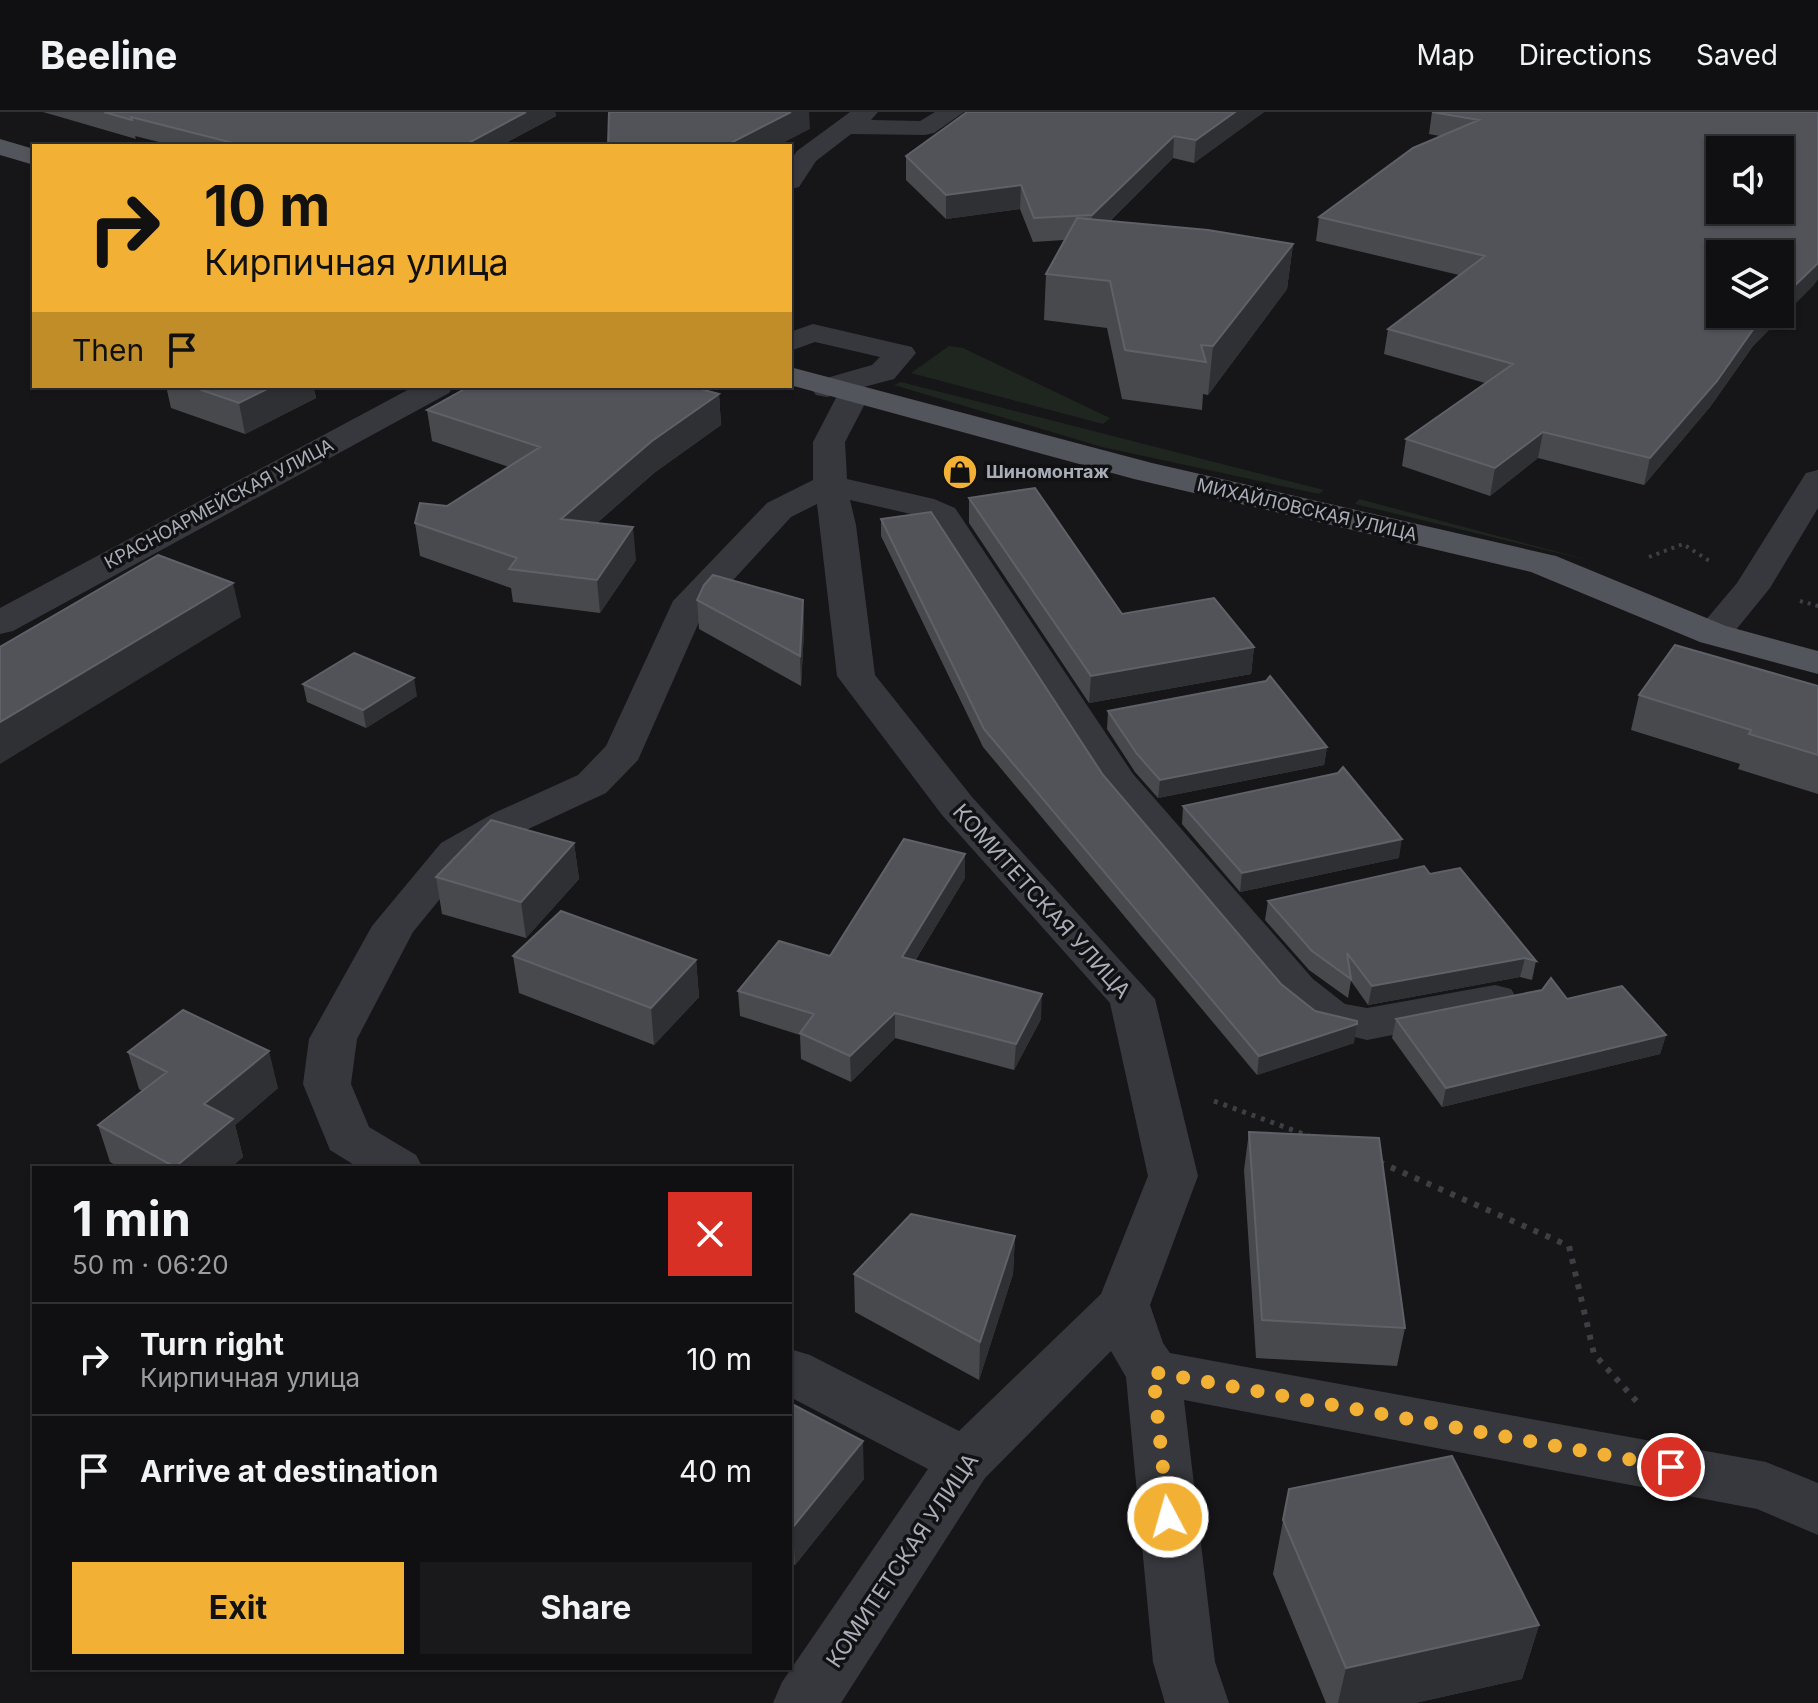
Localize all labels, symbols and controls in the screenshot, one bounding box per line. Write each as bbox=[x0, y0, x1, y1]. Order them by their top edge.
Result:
text: Beeline bbox=[40, 32, 177, 78]
text: Map bbox=[1416, 38, 1475, 72]
text: Directions bbox=[1519, 38, 1652, 72]
text: Saved bbox=[1696, 38, 1778, 72]
map controls bbox=[1706, 136, 1794, 328]
button: sound bbox=[1706, 136, 1794, 224]
text: 10 m bbox=[204, 172, 330, 240]
icon: right bbox=[72, 176, 176, 280]
text: Кирпичная улица bbox=[204, 240, 509, 284]
button: layers bbox=[1706, 240, 1794, 328]
icon: arrive bbox=[160, 328, 204, 372]
text: Then bbox=[72, 332, 144, 368]
street label: КРАСНОАРМЕЙСКАЯ УЛИЦА bbox=[100, 433, 337, 573]
shop icon: Шиномонтаж bbox=[941, 453, 979, 491]
place label: Шиномонтаж bbox=[986, 461, 1109, 482]
street label: МИХАЙЛОВСКАЯ УЛИЦА bbox=[1195, 473, 1419, 545]
street label: КОМИТЕТСКАЯ УЛИЦА bbox=[948, 798, 1136, 1004]
text: 1 min bbox=[72, 1189, 191, 1248]
button: close bbox=[668, 1192, 752, 1276]
text: 50 m · 06:20 bbox=[72, 1249, 229, 1280]
text: Turn right bbox=[140, 1326, 284, 1362]
icon: right bbox=[72, 1337, 116, 1381]
text: 10 m bbox=[686, 1341, 752, 1377]
text: Кирпичная улица bbox=[140, 1362, 360, 1393]
pin bbox=[1637, 1433, 1705, 1501]
icon: arrive bbox=[1649, 1445, 1693, 1489]
street label: КОМИТЕТСКАЯ УЛИЦА bbox=[821, 1448, 983, 1672]
icon: arrive bbox=[72, 1449, 116, 1493]
text: Arrive at destination bbox=[140, 1453, 438, 1489]
text: 40 m bbox=[679, 1453, 752, 1489]
position arrow bbox=[1126, 1475, 1210, 1559]
button: Exit bbox=[72, 1562, 404, 1654]
button: Share bbox=[420, 1562, 752, 1654]

